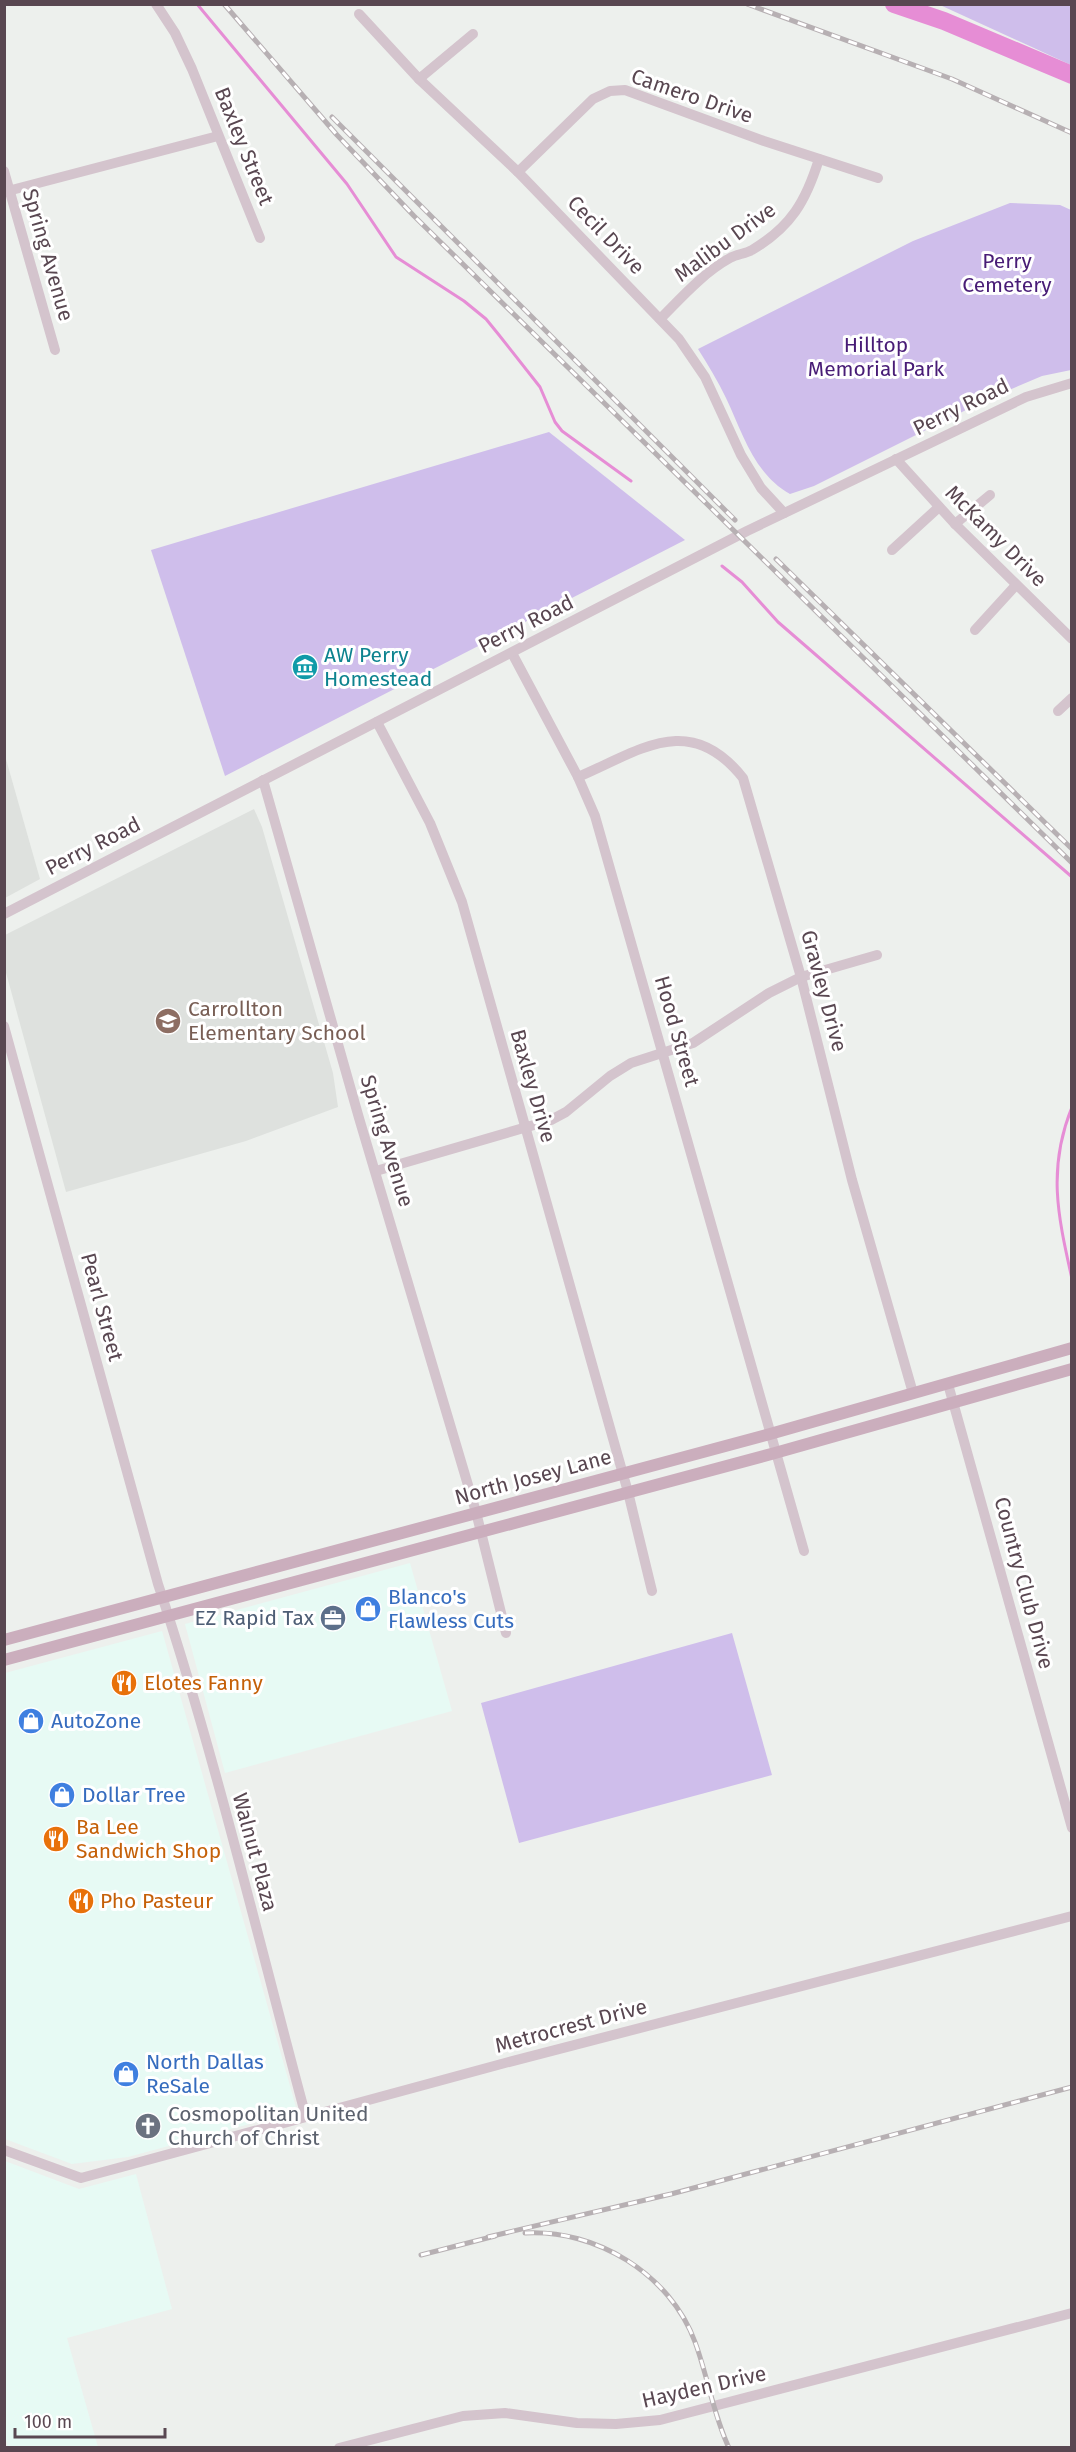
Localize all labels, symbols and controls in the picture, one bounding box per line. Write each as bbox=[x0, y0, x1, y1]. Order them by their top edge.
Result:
street label: Camero Drive bbox=[628, 63, 756, 129]
street label: Baxley Street bbox=[209, 83, 280, 209]
street label: Spring Avenue bbox=[17, 186, 79, 324]
street label: Cecil Drive bbox=[562, 190, 650, 280]
street label: Malibu Drive bbox=[669, 196, 781, 288]
park label: Perry Cemetery bbox=[962, 248, 1052, 298]
park label: Hilltop Memorial Park bbox=[808, 332, 944, 382]
street label: Perry Road bbox=[909, 373, 1013, 441]
street label: McKamy Drive bbox=[940, 480, 1052, 592]
street label: Perry Road bbox=[474, 589, 578, 659]
place label: AW Perry Homestead bbox=[324, 642, 432, 692]
museum icon: AW Perry Homestead bbox=[290, 652, 320, 682]
street label: Perry Road bbox=[41, 811, 145, 881]
street label: Gravley Drive bbox=[795, 927, 853, 1055]
street label: Hood Street bbox=[649, 973, 705, 1090]
place label: Carrollton Elementary School bbox=[188, 996, 366, 1046]
school or university icon: Carrollton Elementary School bbox=[153, 1006, 183, 1036]
street label: Baxley Drive bbox=[504, 1026, 562, 1146]
street label: Spring Avenue bbox=[355, 1072, 419, 1210]
street label: Pearl Street bbox=[75, 1250, 129, 1364]
street label: North Josey Lane bbox=[452, 1444, 614, 1510]
street label: Country Club Drive bbox=[989, 1494, 1059, 1672]
place label: Blanco's Flawless Cuts bbox=[388, 1584, 514, 1634]
shop icon: Blanco's Flawless Cuts bbox=[353, 1594, 383, 1624]
office icon: EZ Rapid Tax bbox=[318, 1603, 348, 1633]
place label: EZ Rapid Tax bbox=[195, 1605, 315, 1631]
restaurant icon: Elotes Fanny bbox=[109, 1668, 139, 1698]
place label: Elotes Fanny bbox=[144, 1670, 263, 1696]
shop icon: AutoZone bbox=[16, 1706, 46, 1736]
place label: AutoZone bbox=[51, 1708, 141, 1734]
shop icon: Dollar Tree bbox=[47, 1780, 77, 1810]
place label: Dollar Tree bbox=[82, 1782, 186, 1808]
street label: Walnut Plaza bbox=[227, 1790, 283, 1914]
place label: Ba Lee Sandwich Shop bbox=[76, 1814, 221, 1864]
restaurant icon: Ba Lee Sandwich Shop bbox=[41, 1824, 71, 1854]
restaurant icon: Pho Pasteur bbox=[66, 1886, 96, 1916]
place label: Pho Pasteur bbox=[100, 1888, 213, 1914]
street label: Metrocrest Drive bbox=[492, 1993, 650, 2059]
place label: North Dallas ReSale bbox=[146, 2049, 264, 2099]
shop icon: North Dallas ReSale bbox=[111, 2059, 141, 2089]
place label: Cosmopolitan United Church of Christ bbox=[168, 2101, 369, 2151]
church icon: Cosmopolitan United Church of Christ bbox=[133, 2111, 163, 2141]
street label: Hayden Drive bbox=[639, 2360, 769, 2414]
scale bar bbox=[15, 2401, 165, 2439]
text: 100 m bbox=[24, 2411, 72, 2433]

